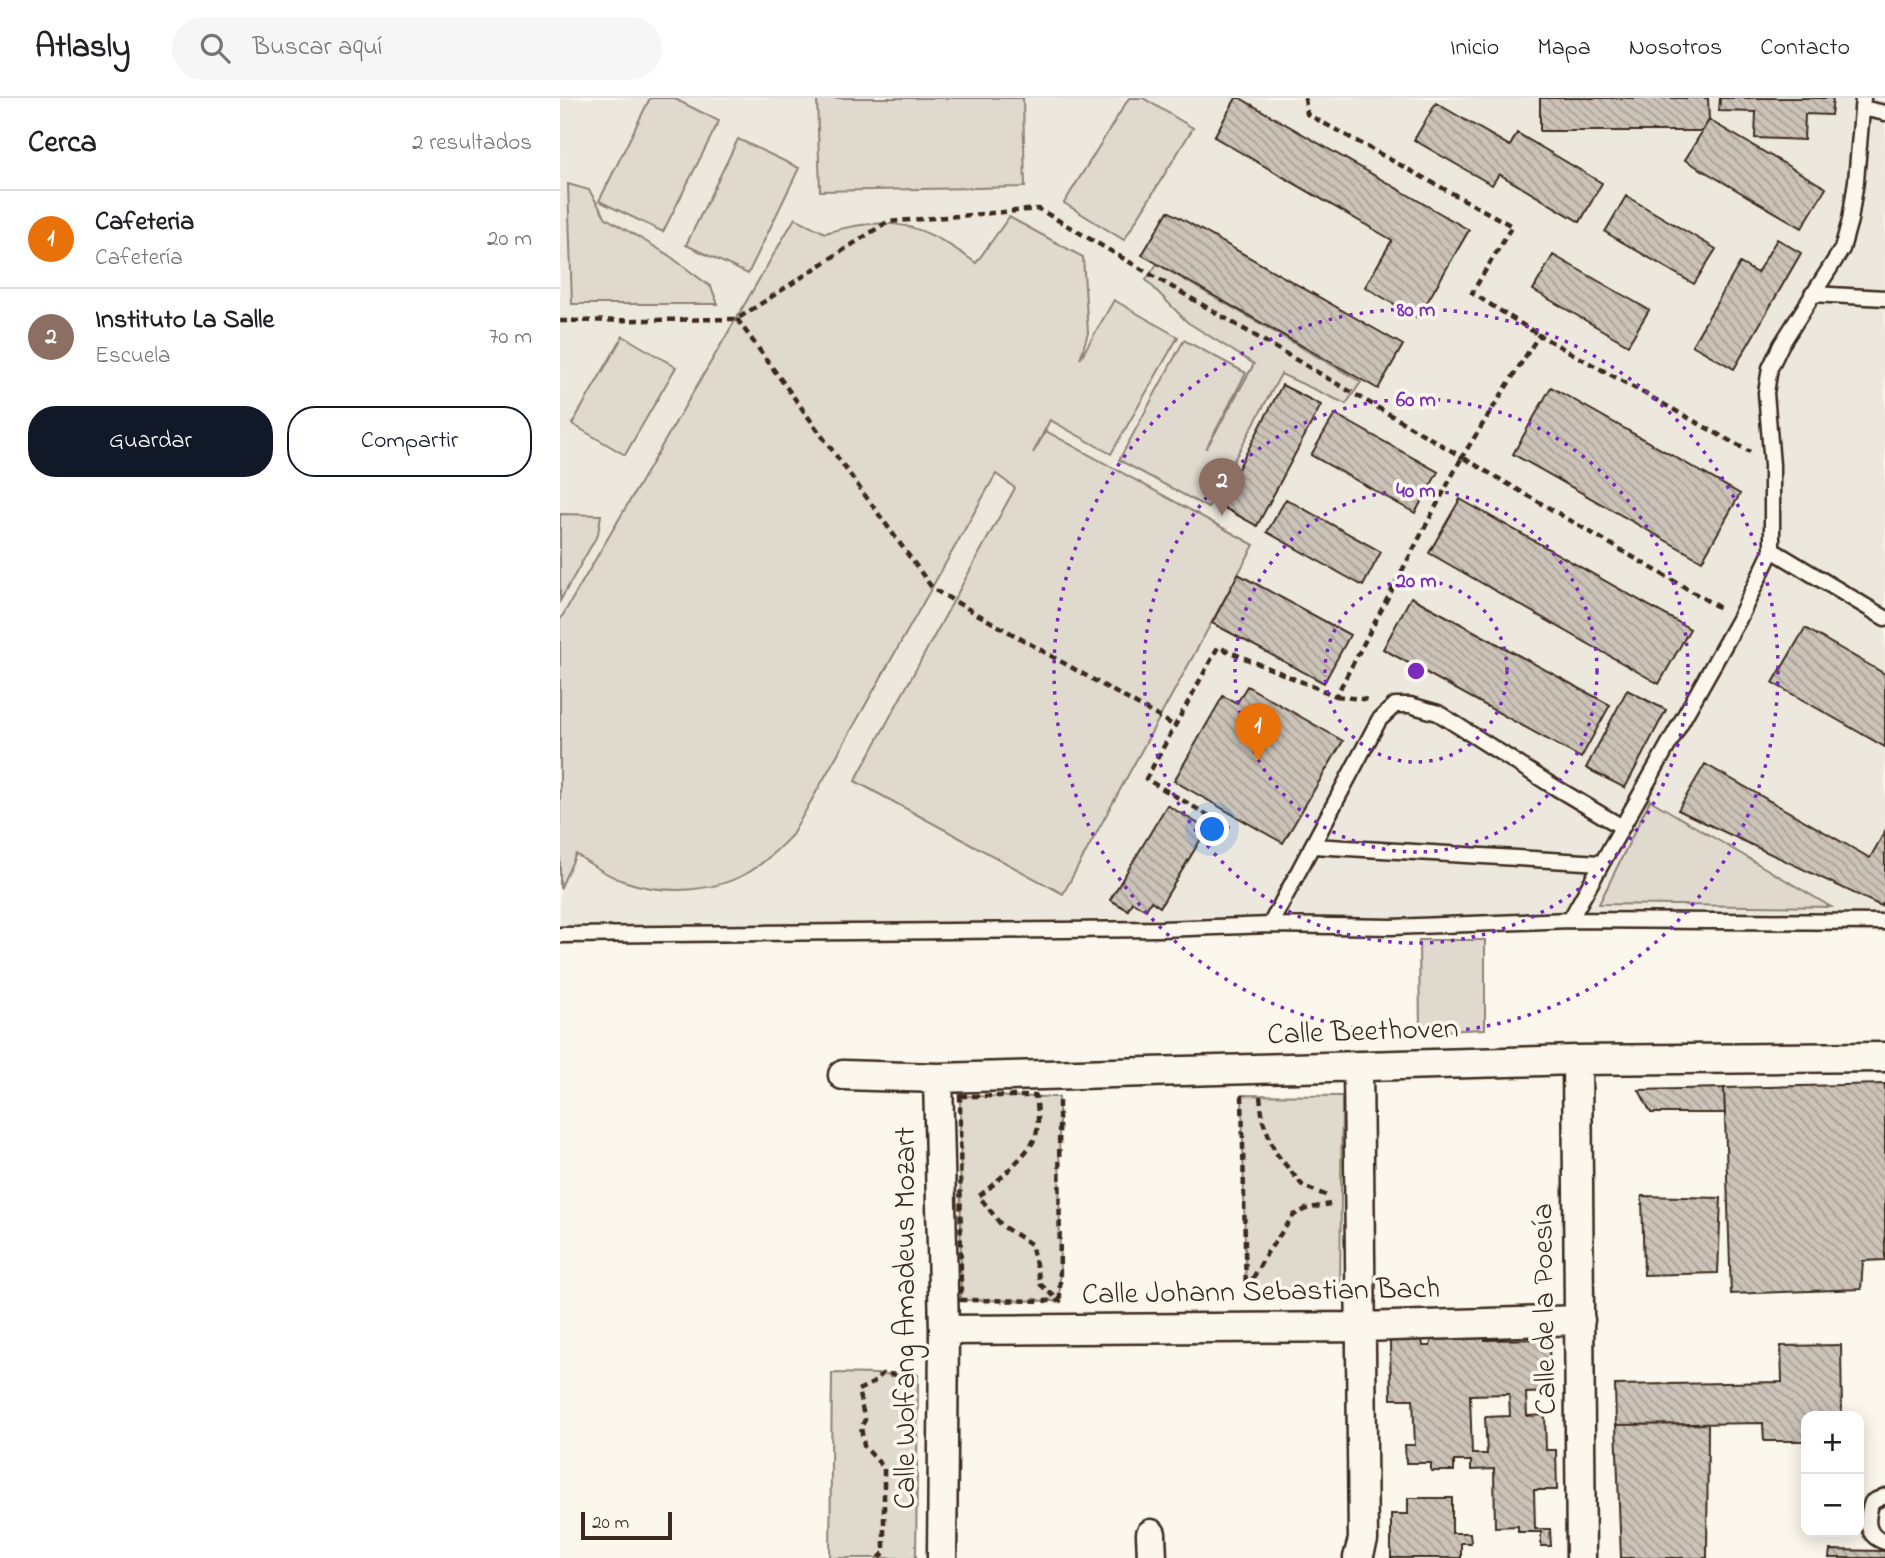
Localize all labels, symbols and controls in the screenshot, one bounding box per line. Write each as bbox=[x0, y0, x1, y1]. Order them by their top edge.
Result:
search box bbox=[172, 17, 662, 80]
text: Atlasly bbox=[35, 24, 130, 72]
icon: search bbox=[196, 29, 234, 67]
text: Buscar aquí bbox=[252, 29, 383, 67]
text: Inicio bbox=[1450, 31, 1499, 66]
text: Mapa bbox=[1537, 31, 1591, 66]
text: Nosotros bbox=[1629, 31, 1722, 66]
text: Contacto bbox=[1760, 31, 1850, 66]
text: Cerca bbox=[28, 122, 97, 166]
text: 2 resultados bbox=[412, 127, 532, 160]
text: Cafeteria bbox=[95, 204, 194, 242]
text: 1 bbox=[47, 223, 55, 256]
text: 20 m bbox=[487, 223, 532, 256]
text: Cafetería bbox=[95, 242, 183, 275]
text: 80 m bbox=[1396, 296, 1435, 326]
text: Instituto La Salle bbox=[95, 302, 274, 340]
text: 2 bbox=[45, 321, 57, 354]
text: 70 m bbox=[489, 321, 532, 354]
text: Escuela bbox=[95, 340, 171, 373]
text: 60 m bbox=[1396, 386, 1436, 416]
button: Guardar bbox=[28, 406, 273, 477]
button: Compartir bbox=[287, 406, 532, 477]
pin: 2 bbox=[1199, 458, 1245, 516]
text: 40 m bbox=[1396, 477, 1436, 507]
text: 20 m bbox=[1394, 567, 1437, 597]
centre of rings bbox=[1404, 659, 1428, 683]
pin: 1 bbox=[1235, 703, 1281, 761]
your location bbox=[1195, 812, 1229, 846]
street label: Calle Beethoven bbox=[1267, 1008, 1459, 1058]
street label: Calle Wolfang Amadeus Mozart bbox=[885, 1127, 929, 1509]
street label: Calle de la Poesía bbox=[1522, 1203, 1570, 1415]
street label: Calle Johann Sebastian Bach bbox=[1081, 1268, 1441, 1318]
map controls bbox=[1801, 1411, 1864, 1537]
button: + bbox=[1801, 1411, 1864, 1474]
button: − bbox=[1801, 1474, 1864, 1537]
scale bar bbox=[581, 1509, 672, 1541]
text: 20 m bbox=[592, 1510, 629, 1537]

